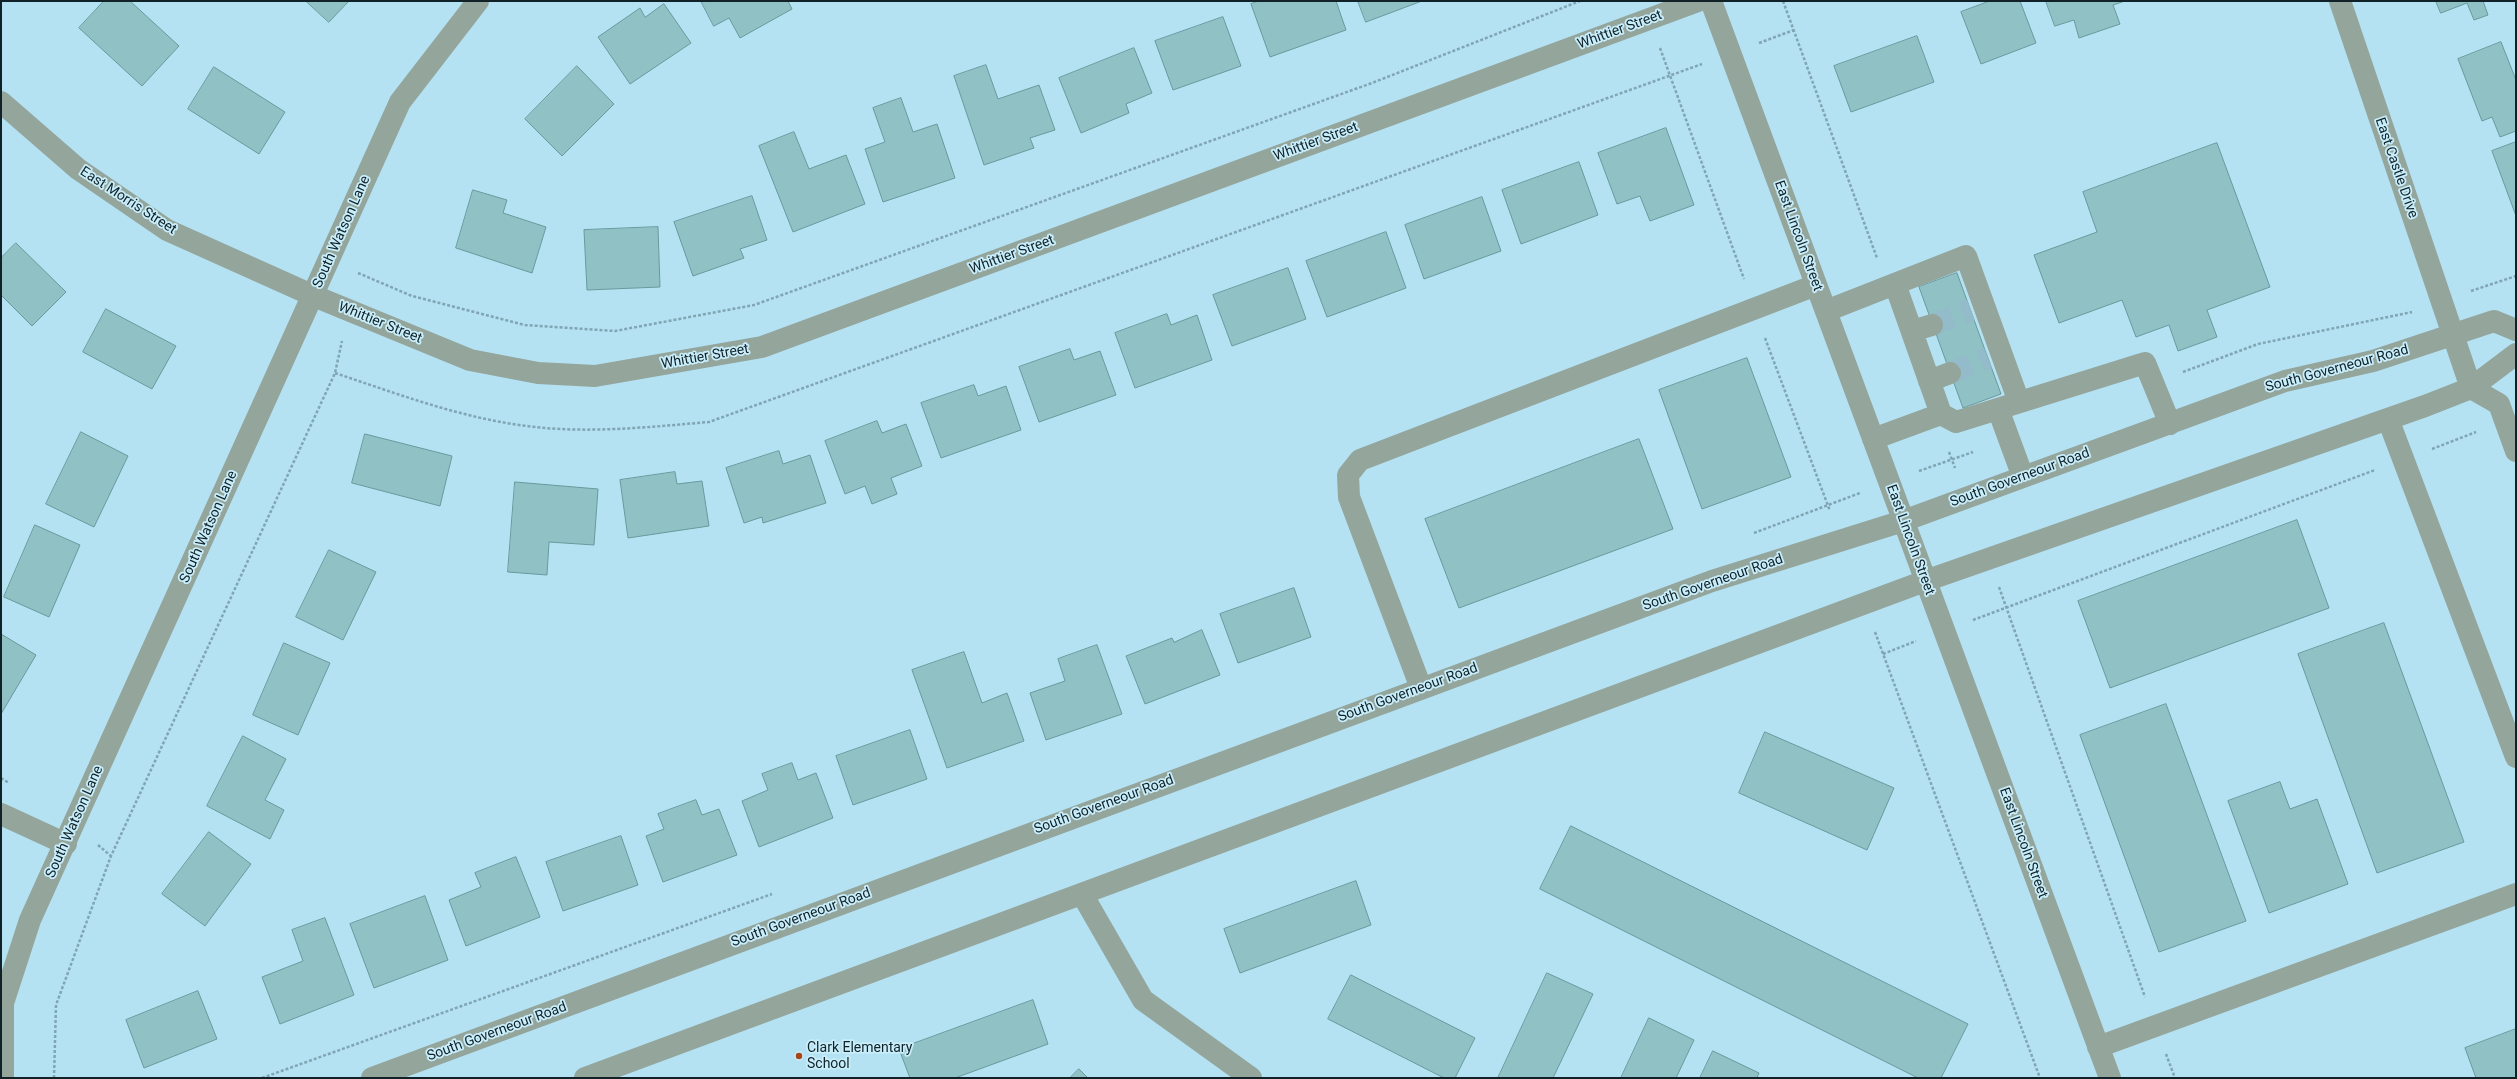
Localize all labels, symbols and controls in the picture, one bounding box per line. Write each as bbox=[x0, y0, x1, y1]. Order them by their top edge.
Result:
street label: Whittier Street bbox=[1575, 7, 1665, 53]
street label: East Castle Drive bbox=[2371, 116, 2421, 220]
street label: Whittier Street bbox=[1271, 119, 1361, 165]
street label: East Morris Street bbox=[77, 164, 179, 238]
street label: South Watson Lane bbox=[310, 173, 374, 291]
street label: East Lincoln Street bbox=[1770, 178, 1826, 294]
street label: Whittier Street bbox=[967, 232, 1057, 278]
street label: Whittier Street bbox=[336, 299, 424, 347]
street label: Whittier Street bbox=[660, 341, 750, 373]
street label: South Governeour Road bbox=[2264, 342, 2410, 396]
street label: South Governeour Road bbox=[1948, 445, 2092, 511]
street label: South Watson Lane bbox=[177, 468, 241, 586]
street label: East Lincoln Street bbox=[1882, 482, 1938, 598]
street label: South Governeour Road bbox=[1641, 551, 1785, 615]
street label: South Governeour Road bbox=[1336, 660, 1480, 726]
street label: South Watson Lane bbox=[43, 763, 107, 881]
street label: South Governeour Road bbox=[1032, 772, 1176, 838]
street label: East Lincoln Street bbox=[1995, 785, 2051, 901]
street label: South Governeour Road bbox=[729, 885, 873, 951]
street label: South Governeour Road bbox=[425, 999, 569, 1065]
place label: Clark Elementary School bbox=[807, 1040, 912, 1072]
marker: Clark Elementary School bbox=[794, 1051, 804, 1061]

